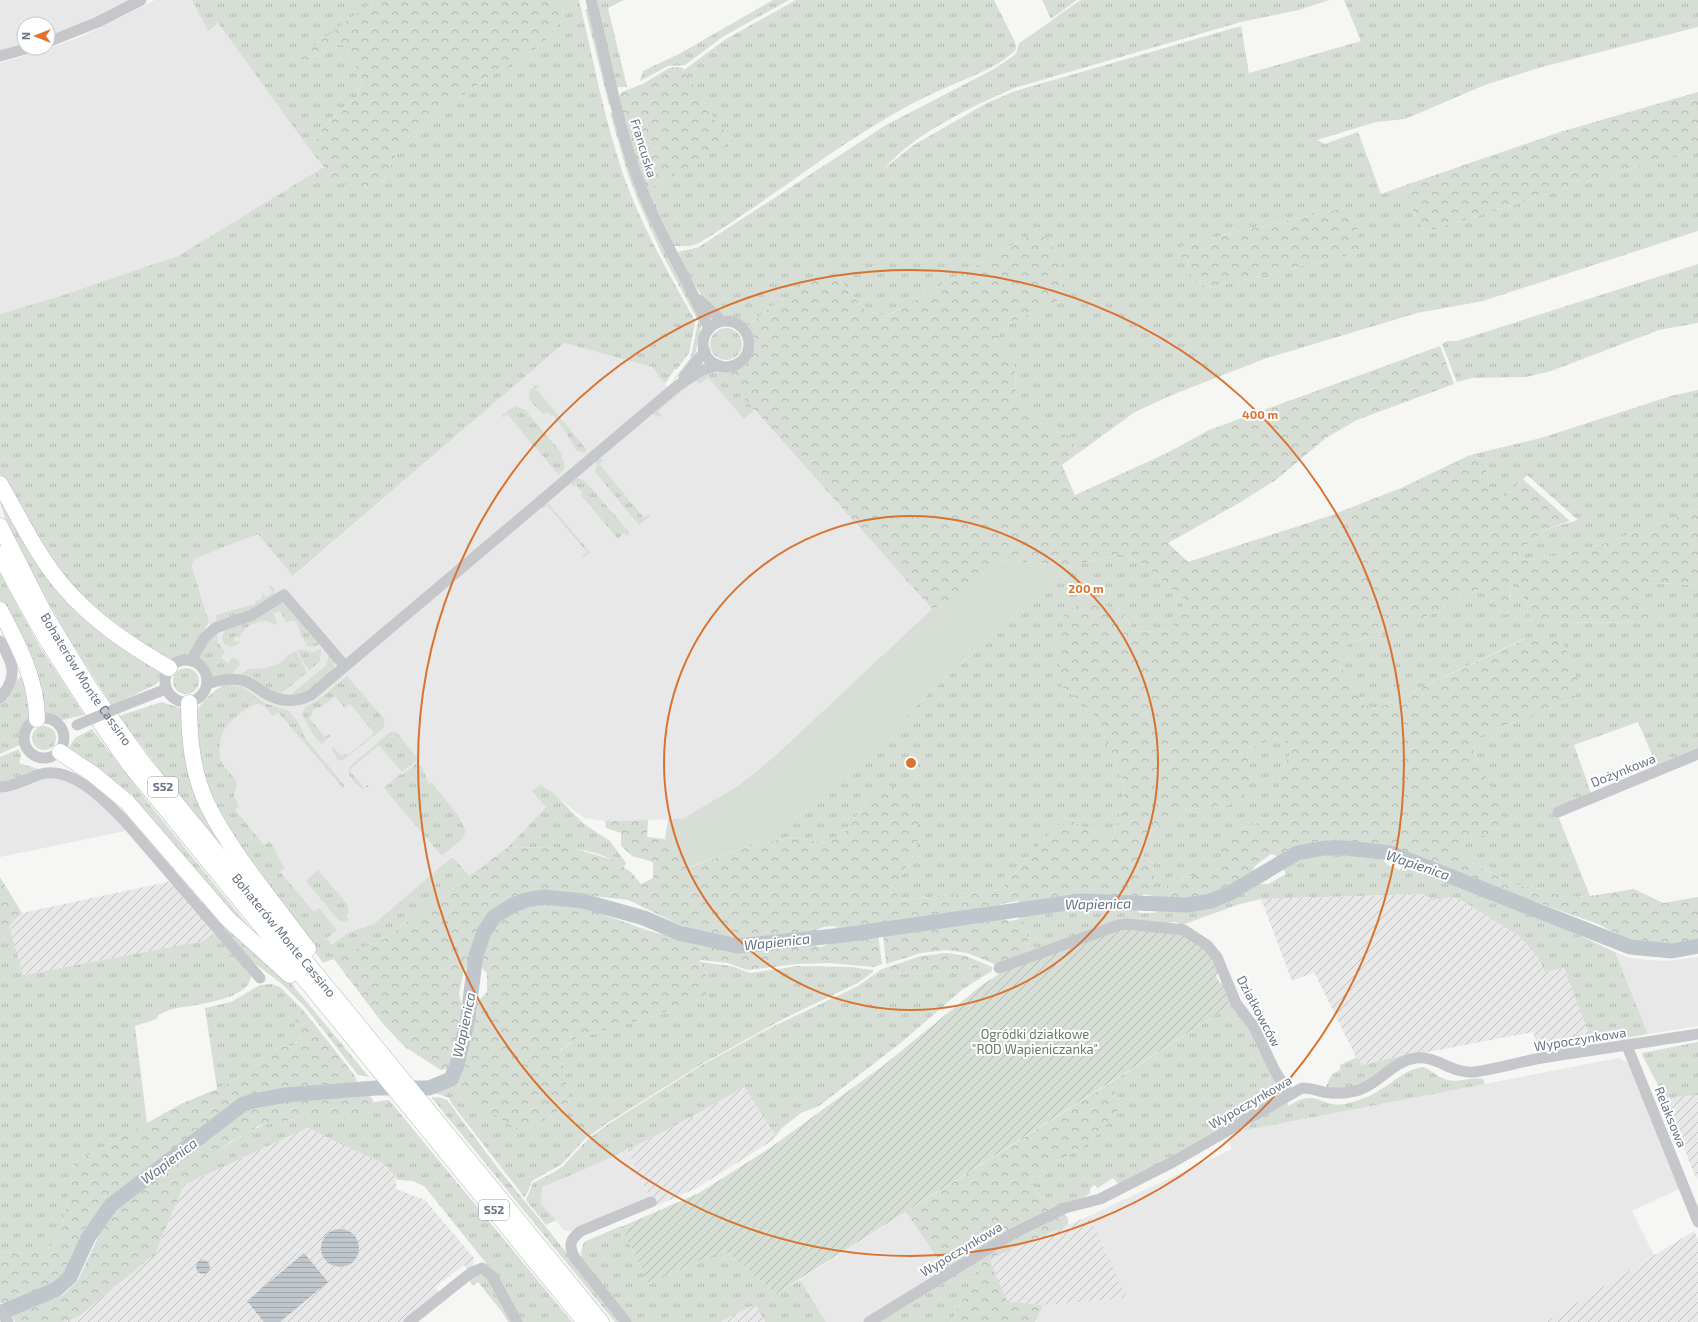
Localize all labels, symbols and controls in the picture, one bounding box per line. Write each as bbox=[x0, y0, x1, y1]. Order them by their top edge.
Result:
north arrow bbox=[16, 16, 56, 56]
text: N bbox=[19, 32, 32, 40]
street label: Francuska bbox=[627, 117, 661, 179]
text: 400 m bbox=[1242, 407, 1278, 421]
text: 200 m bbox=[1068, 581, 1104, 595]
street label: Bohaterów Monte Cassino bbox=[38, 610, 135, 748]
street label: Dożynkowa bbox=[1588, 750, 1658, 790]
centre of rings bbox=[904, 756, 918, 770]
road number: S52 bbox=[148, 777, 178, 797]
water label: Wapienica bbox=[1384, 846, 1452, 883]
street label: Bohaterów Monte Cassino bbox=[229, 870, 339, 1000]
water label: Wapienica bbox=[1065, 894, 1131, 913]
water label: Wapienica bbox=[743, 930, 811, 953]
street label: Działkowców bbox=[1233, 973, 1285, 1050]
water label: Wapienica bbox=[448, 991, 479, 1059]
street label: Wypoczynkowa bbox=[1533, 1024, 1627, 1054]
park label: Ogródki działkowe "ROD Wapieniczanka" bbox=[972, 1026, 1098, 1057]
street label: Wypoczynkowa bbox=[1206, 1072, 1294, 1132]
street label: Relaksowa bbox=[1652, 1084, 1690, 1150]
water label: Wapienica bbox=[137, 1134, 200, 1187]
road number: S52 bbox=[479, 1200, 509, 1220]
street label: Wypoczynkowa bbox=[917, 1218, 1005, 1280]

